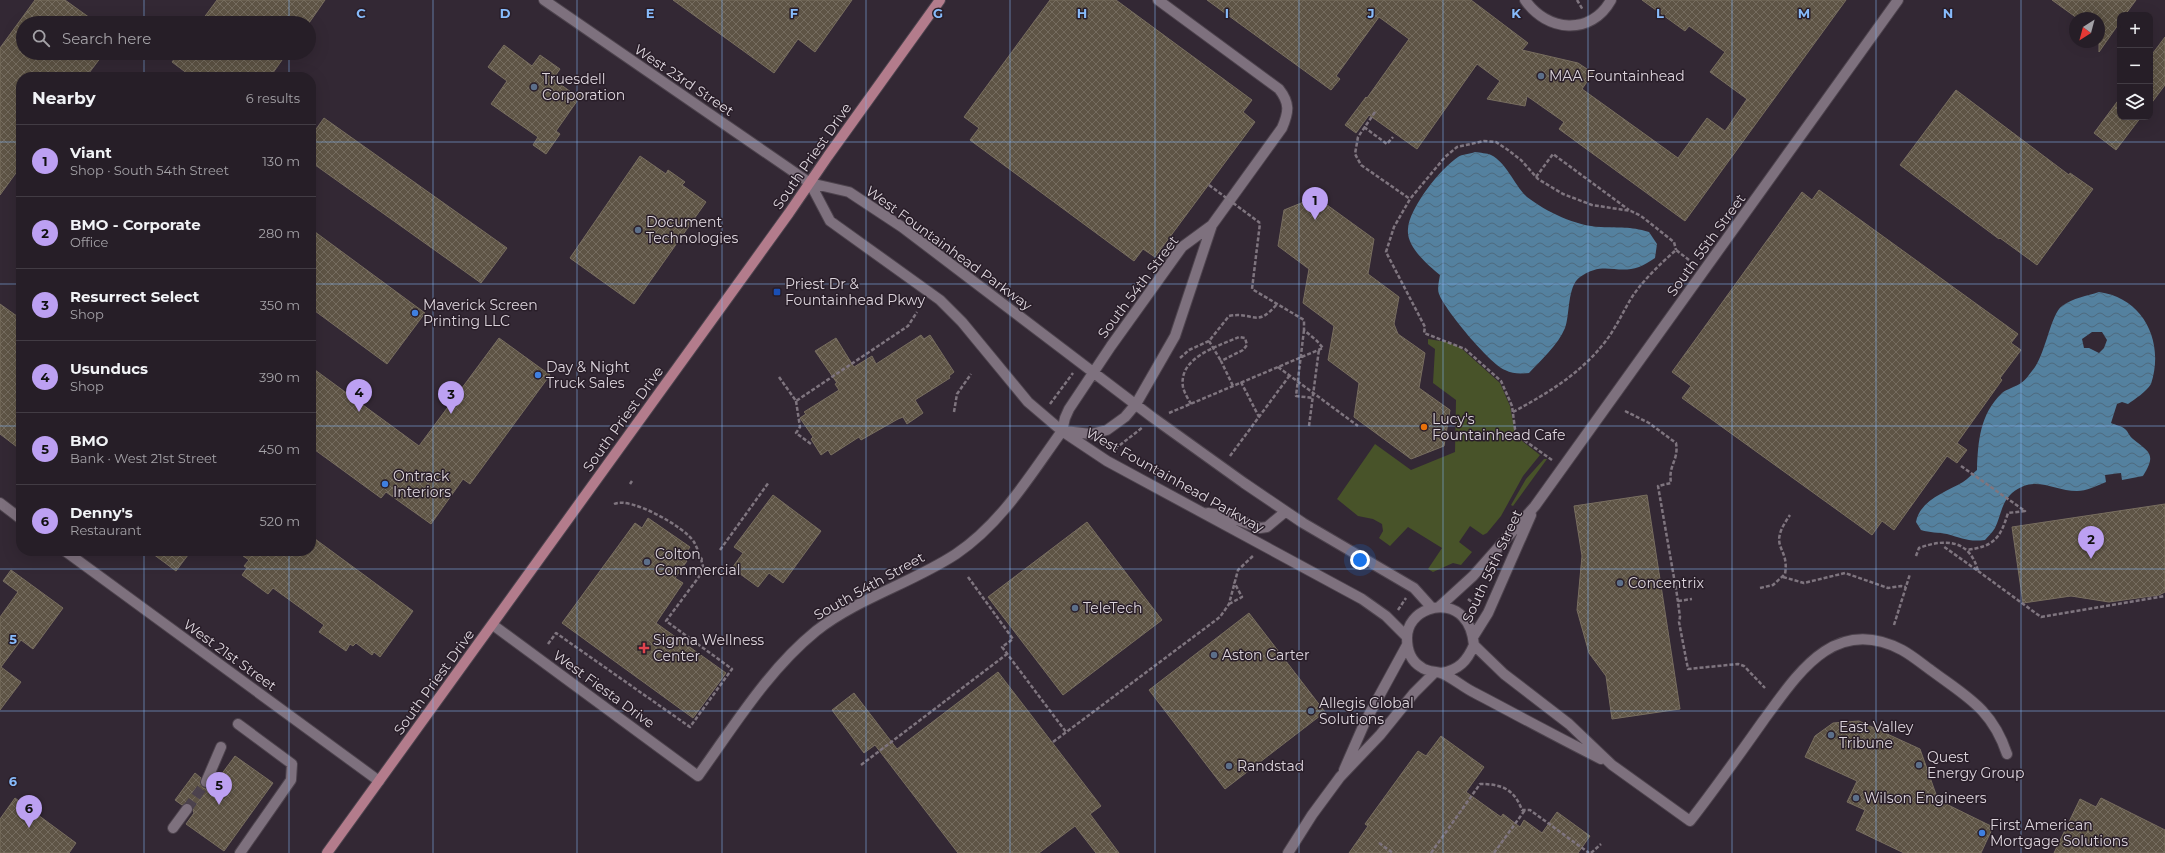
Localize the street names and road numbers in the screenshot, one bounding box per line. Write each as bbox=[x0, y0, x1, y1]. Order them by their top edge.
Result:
street label: West 23rd Street bbox=[631, 40, 737, 120]
street label: South Priest Drive bbox=[769, 99, 855, 213]
street label: West Fountainhead Parkway bbox=[862, 182, 1036, 315]
street label: South 55th Street bbox=[1663, 190, 1749, 300]
street label: South 54th Street bbox=[1094, 232, 1183, 342]
street label: South Priest Drive bbox=[579, 363, 667, 475]
street label: West Fountainhead Parkway bbox=[1083, 423, 1268, 537]
street label: South 55th Street bbox=[1458, 506, 1526, 625]
street label: South 54th Street bbox=[810, 548, 928, 624]
street label: West 21st Street bbox=[180, 615, 280, 695]
street label: South Priest Drive bbox=[390, 626, 478, 738]
street label: West Fiesta Drive bbox=[550, 646, 658, 732]

